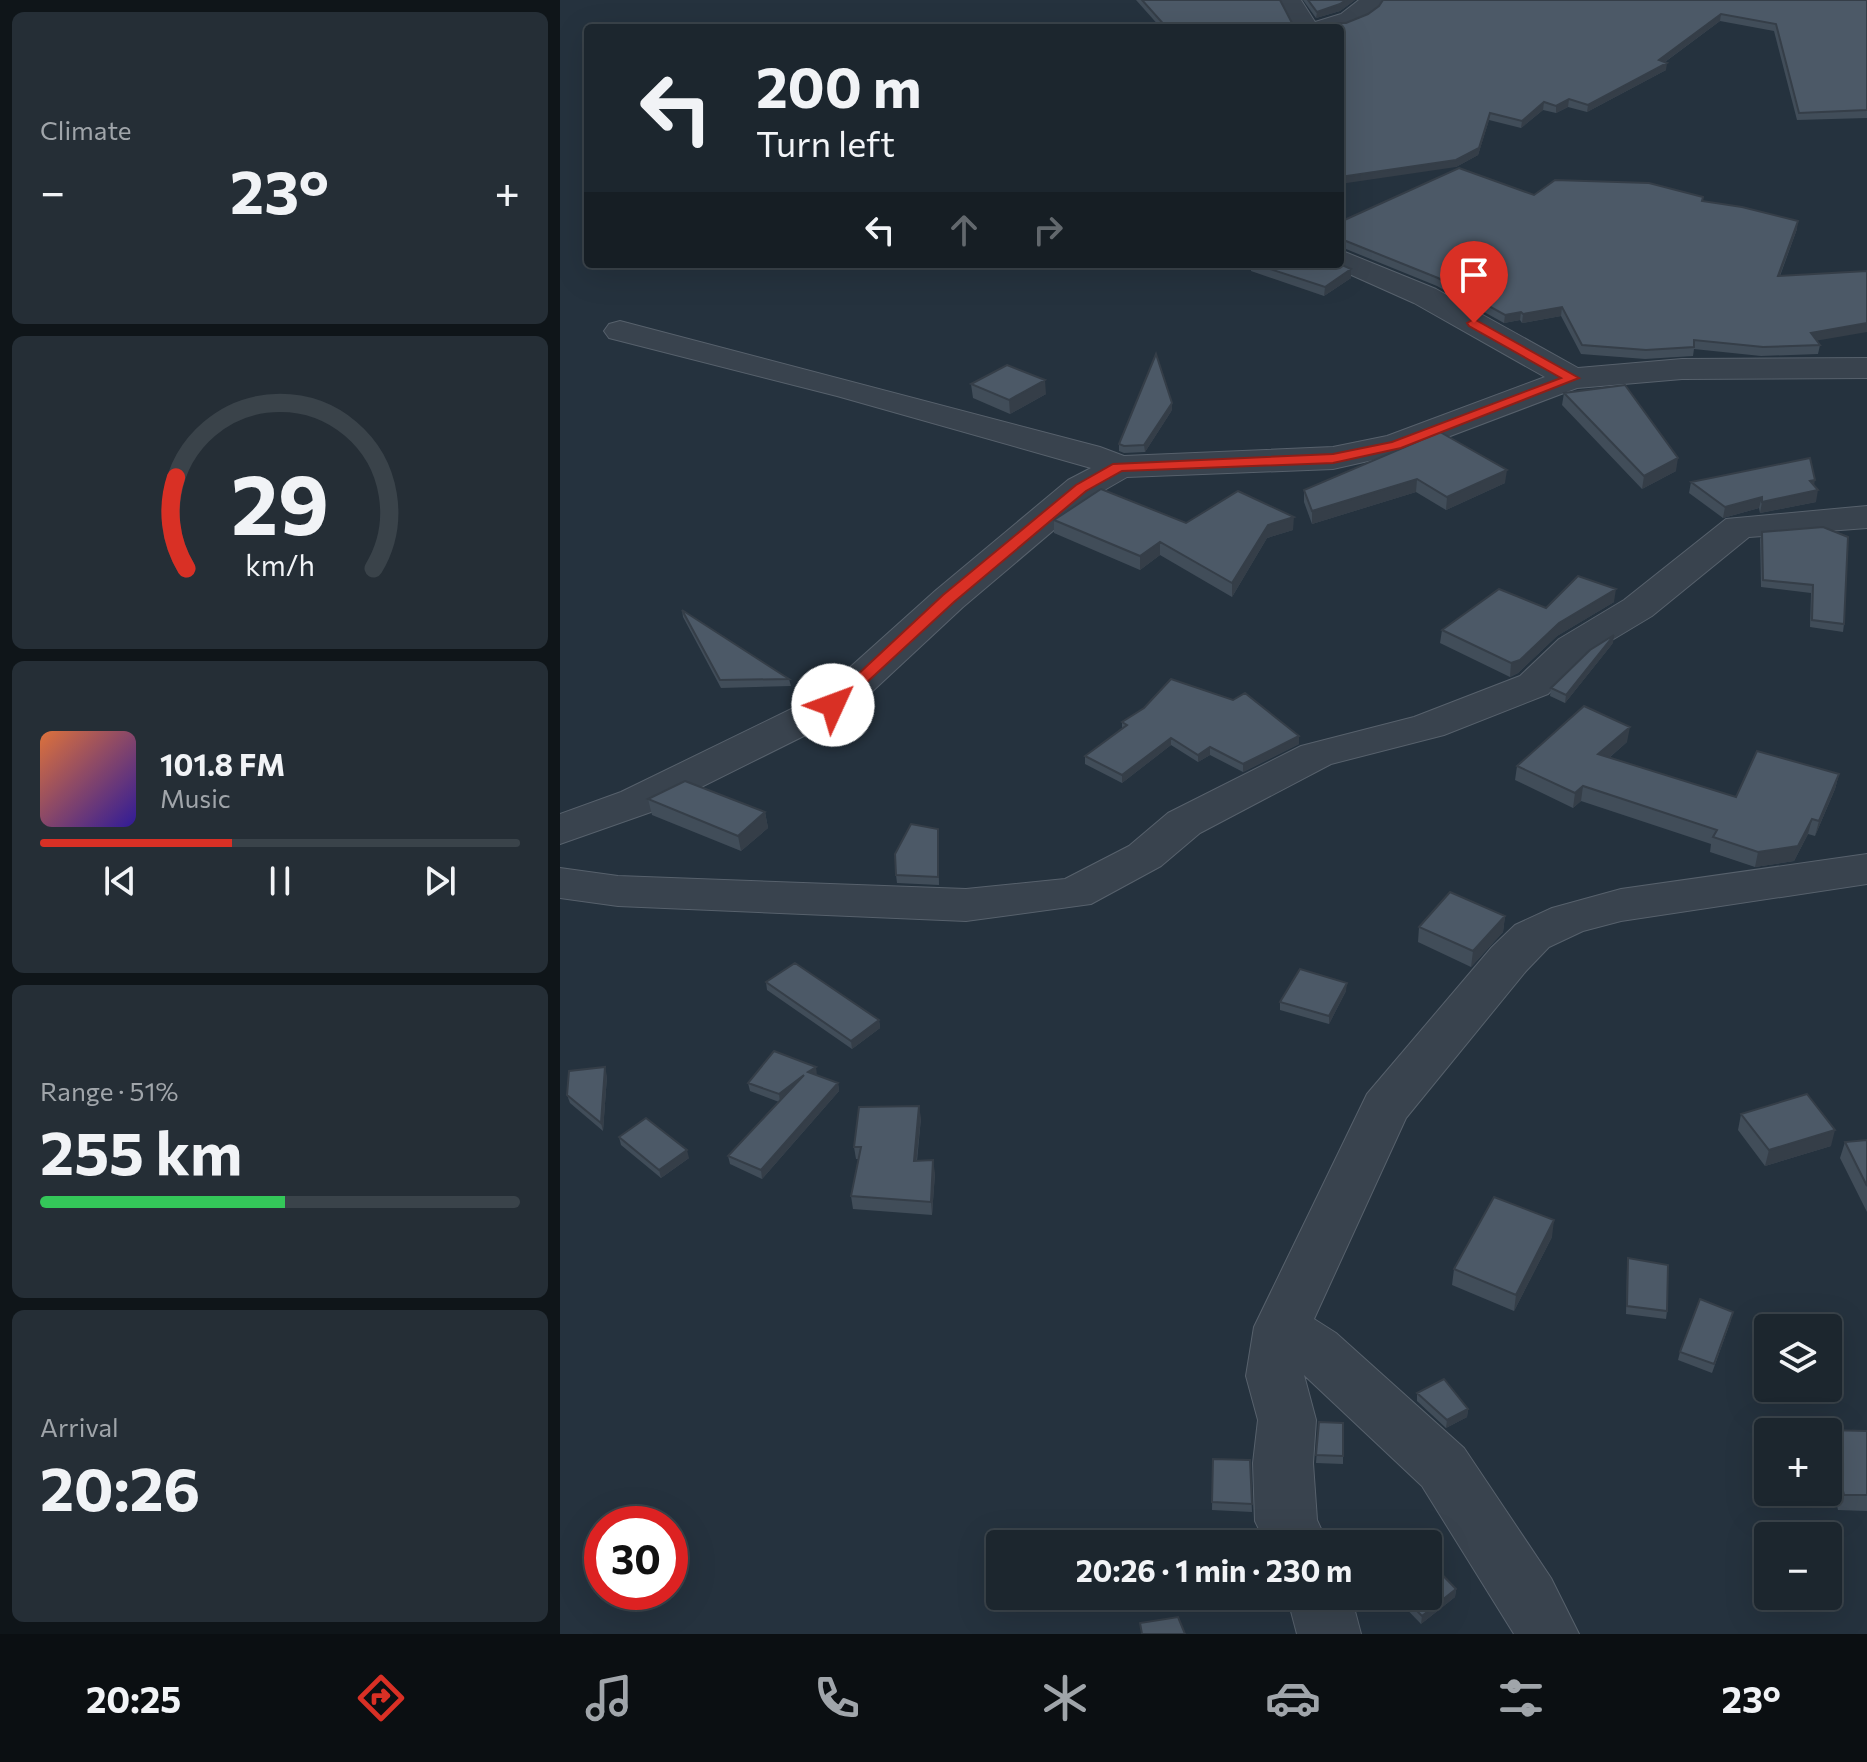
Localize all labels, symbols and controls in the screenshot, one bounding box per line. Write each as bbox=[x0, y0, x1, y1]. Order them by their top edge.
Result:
text: 200 m bbox=[756, 51, 922, 120]
icon: left bbox=[624, 56, 728, 160]
text: Climate bbox=[40, 114, 132, 145]
text: Turn left bbox=[756, 120, 895, 164]
text: 23° bbox=[230, 153, 329, 226]
text: − bbox=[40, 163, 65, 217]
text: + bbox=[494, 163, 520, 217]
icon: left bbox=[858, 208, 902, 252]
icon: ahead bbox=[942, 208, 986, 252]
icon: right bbox=[1026, 208, 1070, 252]
pin bbox=[1440, 241, 1508, 323]
icon: arrive bbox=[1452, 253, 1496, 297]
text: 29 bbox=[231, 449, 329, 551]
text: km/h bbox=[245, 547, 315, 582]
position arrow bbox=[791, 663, 875, 747]
text: 101.8 FM bbox=[160, 745, 285, 782]
text: Music bbox=[160, 782, 231, 813]
icon: previous bbox=[98, 859, 142, 903]
icon: pause bbox=[258, 859, 302, 903]
icon: next bbox=[418, 859, 462, 903]
text: Range · 51% bbox=[40, 1075, 178, 1106]
text: 255 km bbox=[40, 1114, 242, 1187]
map controls bbox=[1754, 1314, 1842, 1610]
button: layers bbox=[1754, 1314, 1842, 1402]
text: Arrival bbox=[40, 1411, 119, 1442]
button: + bbox=[1754, 1418, 1842, 1506]
text: 20:26 bbox=[40, 1450, 200, 1523]
speed limit sign: 30 bbox=[584, 1506, 688, 1610]
button: − bbox=[1754, 1522, 1842, 1610]
text: 20:26 · 1 min · 230 m bbox=[1076, 1551, 1352, 1588]
icon: directions bbox=[353, 1670, 409, 1726]
icon: music bbox=[581, 1670, 637, 1726]
icon: phone bbox=[809, 1670, 865, 1726]
icon: climate bbox=[1037, 1670, 1093, 1726]
icon: car bbox=[1265, 1670, 1321, 1726]
icon: filters bbox=[1493, 1670, 1549, 1726]
text: 20:25 bbox=[86, 1676, 181, 1720]
text: 23° bbox=[1722, 1676, 1781, 1720]

